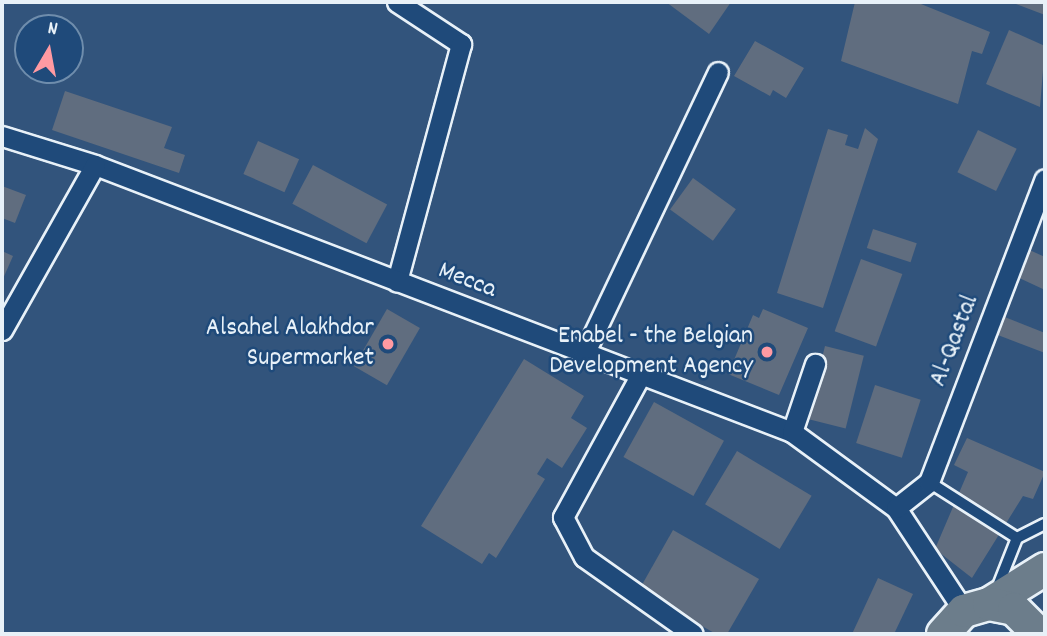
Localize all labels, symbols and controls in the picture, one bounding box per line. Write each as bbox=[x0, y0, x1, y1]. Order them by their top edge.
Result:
north arrow bbox=[14, 14, 84, 84]
text: N bbox=[45, 16, 59, 44]
street label: Mecca bbox=[434, 256, 500, 306]
street label: Al-Qastal bbox=[923, 291, 987, 391]
place label: Alsahel Alakhdar Supermarket bbox=[206, 313, 374, 374]
place label: Enabel - the Belgian Development Agency bbox=[549, 321, 753, 382]
marker: Alsahel Alakhdar Supermarket bbox=[380, 336, 396, 352]
marker: Enabel - the Belgian Development Agency bbox=[759, 344, 775, 360]

